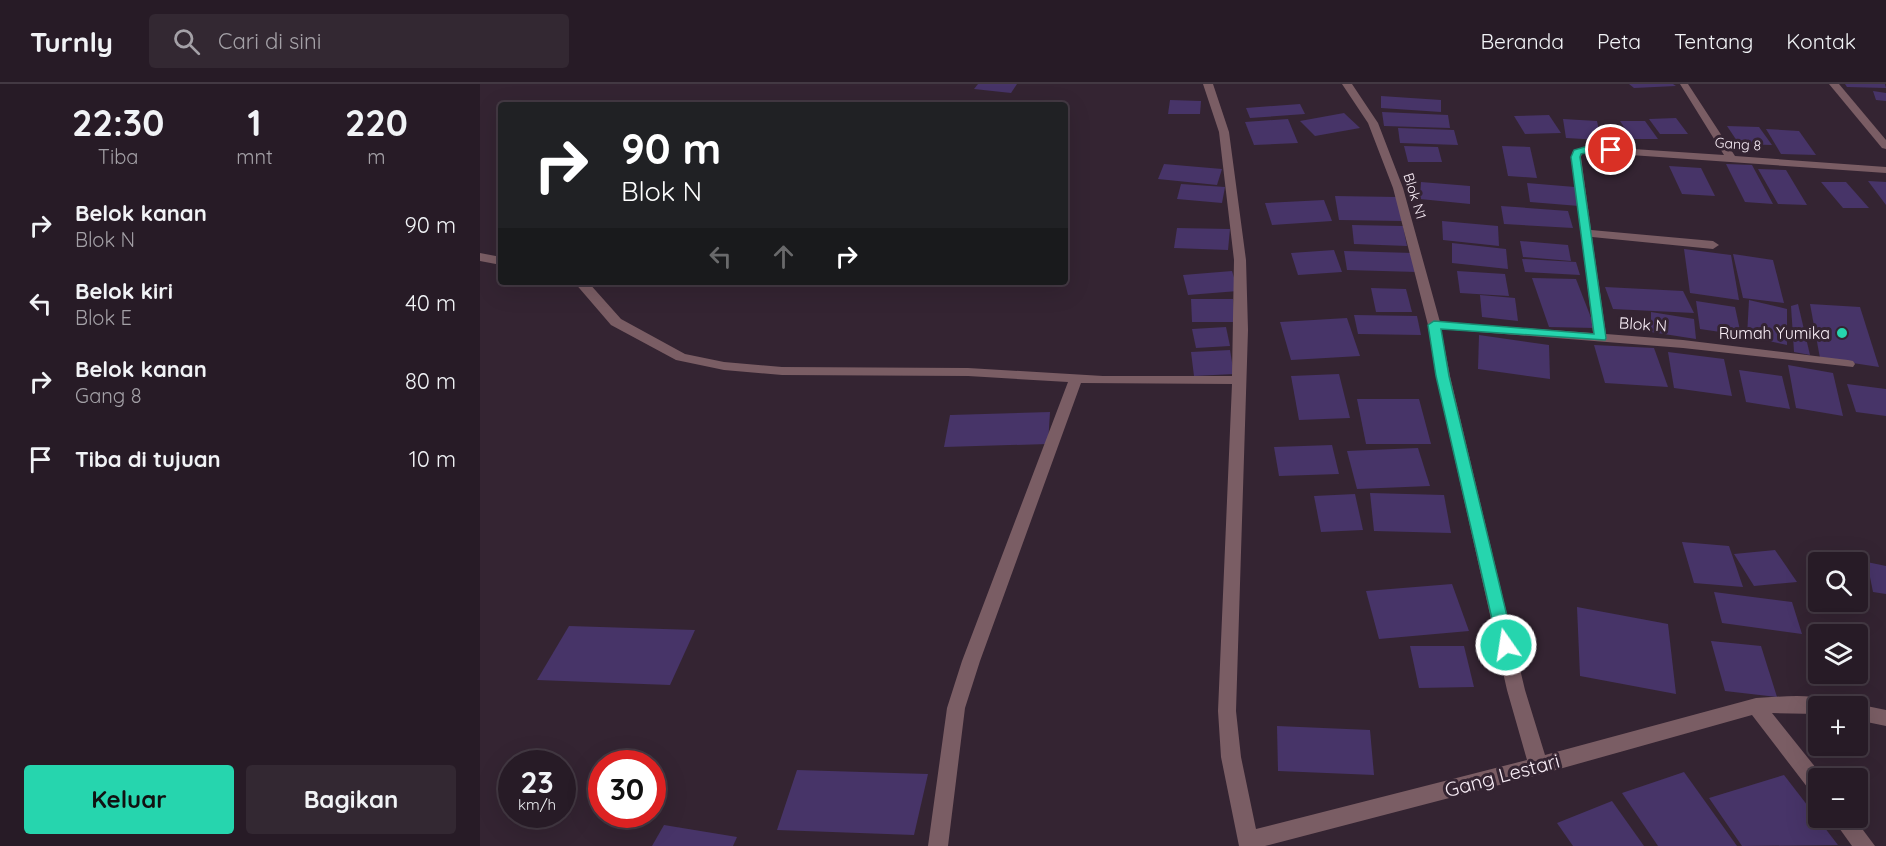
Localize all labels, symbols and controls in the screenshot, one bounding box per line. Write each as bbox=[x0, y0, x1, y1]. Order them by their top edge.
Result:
search box bbox=[149, 14, 569, 68]
text: Turnly bbox=[30, 24, 113, 59]
icon: search bbox=[170, 25, 203, 58]
text: Cari di sini bbox=[218, 27, 321, 55]
text: Beranda bbox=[1480, 28, 1564, 54]
text: Peta bbox=[1597, 28, 1641, 54]
text: Tentang bbox=[1674, 28, 1753, 54]
text: Kontak bbox=[1786, 28, 1856, 54]
text: 22:30 bbox=[72, 100, 164, 145]
text: 1 bbox=[248, 100, 262, 145]
text: 220 bbox=[345, 100, 408, 145]
text: 90 m bbox=[621, 122, 721, 175]
pin bbox=[1585, 124, 1636, 175]
icon: right bbox=[522, 126, 600, 204]
icon: arrive bbox=[1594, 133, 1627, 166]
street label: Gang 8 bbox=[1714, 133, 1762, 155]
text: Tiba bbox=[98, 144, 138, 169]
text: mnt bbox=[236, 144, 273, 169]
text: m bbox=[367, 144, 386, 169]
street label: Blok N1 bbox=[1399, 171, 1431, 221]
text: Blok N bbox=[621, 174, 702, 208]
text: Belok kanan bbox=[75, 199, 207, 227]
icon: right bbox=[24, 209, 57, 242]
text: 90 m bbox=[405, 211, 456, 239]
text: Blok N bbox=[75, 227, 135, 252]
icon: left bbox=[704, 240, 737, 273]
icon: ahead bbox=[767, 240, 800, 273]
icon: right bbox=[830, 240, 863, 273]
text: Belok kiri bbox=[75, 277, 173, 305]
icon: left bbox=[24, 287, 57, 320]
text: 40 m bbox=[405, 289, 456, 317]
text: Blok E bbox=[75, 305, 132, 330]
street label: Blok N bbox=[1618, 312, 1668, 336]
place label: Rumah Yumika bbox=[1719, 323, 1830, 343]
marker: Rumah Yumika bbox=[1835, 326, 1849, 340]
text: Belok kanan bbox=[75, 355, 207, 383]
icon: right bbox=[24, 365, 57, 398]
text: 80 m bbox=[405, 367, 456, 395]
text: Gang 8 bbox=[75, 383, 142, 408]
icon: arrive bbox=[24, 443, 57, 476]
text: Tiba di tujuan bbox=[75, 445, 221, 473]
text: 10 m bbox=[409, 445, 456, 473]
map controls bbox=[1808, 552, 1868, 828]
button: search bbox=[1808, 552, 1868, 612]
position arrow bbox=[1474, 613, 1538, 677]
button: layers bbox=[1808, 624, 1868, 684]
button: + bbox=[1808, 696, 1868, 756]
street label: Gang Lestari bbox=[1442, 748, 1562, 802]
speed limit sign: 30 bbox=[588, 750, 666, 828]
text: 23 bbox=[520, 763, 554, 801]
button: Keluar bbox=[24, 765, 234, 834]
button: Bagikan bbox=[246, 765, 456, 834]
button: − bbox=[1808, 768, 1868, 828]
text: km/h bbox=[518, 795, 556, 814]

